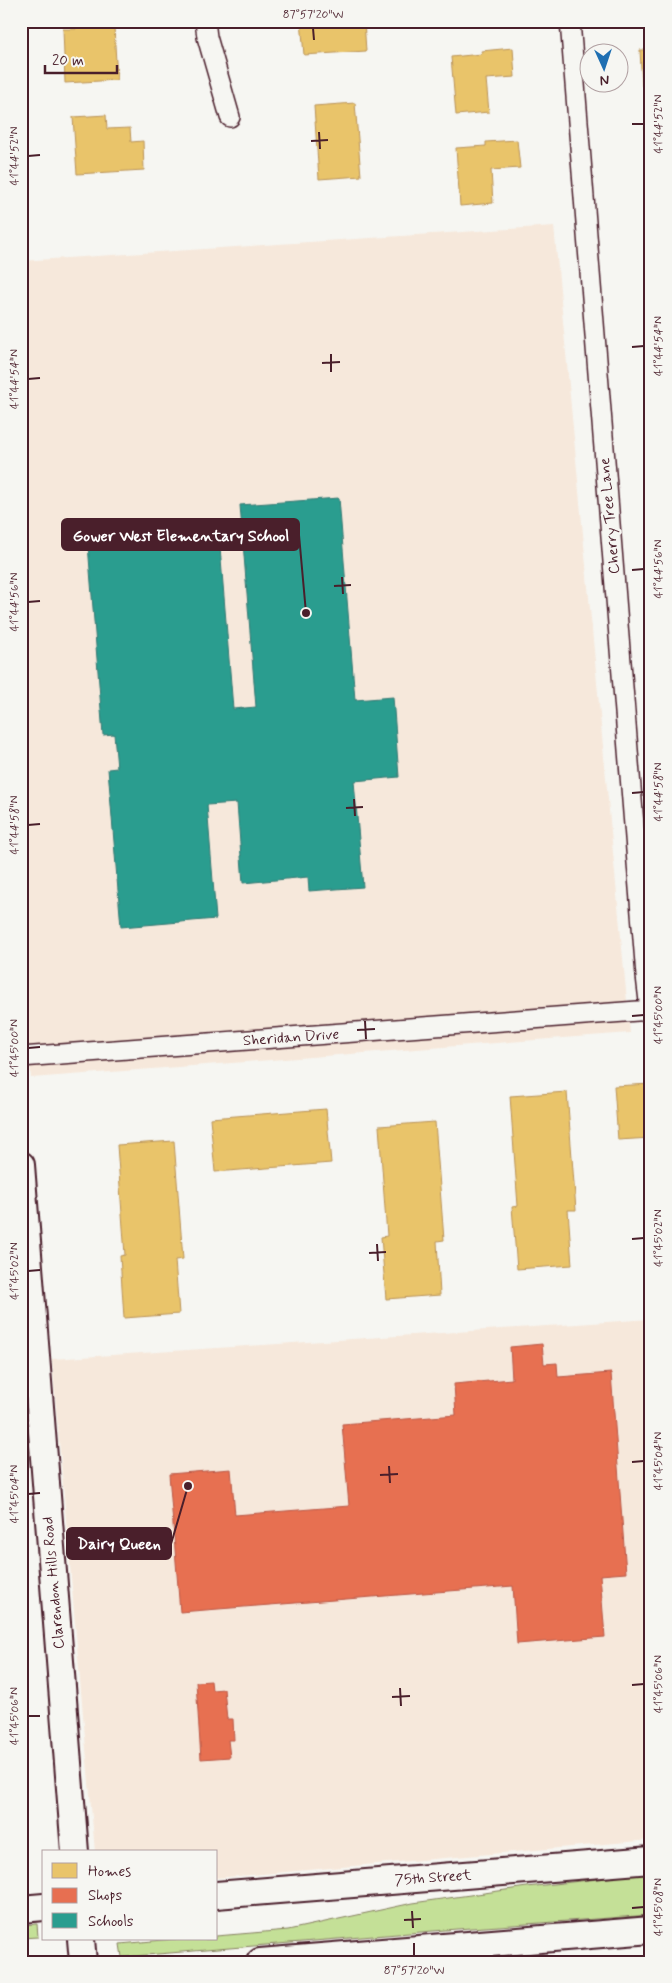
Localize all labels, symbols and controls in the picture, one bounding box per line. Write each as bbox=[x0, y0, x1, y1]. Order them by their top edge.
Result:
text: 87°57'20"W bbox=[283, 7, 343, 23]
scale bar bbox=[45, 42, 118, 74]
north arrow bbox=[580, 42, 630, 92]
text: 20 m bbox=[52, 51, 84, 71]
text: N bbox=[599, 71, 610, 89]
text: 41°44'52"N bbox=[651, 95, 667, 153]
text: 41°44'52"N bbox=[7, 127, 23, 185]
text: 41°44'54"N bbox=[651, 316, 667, 376]
text: 41°44'54"N bbox=[7, 349, 23, 409]
street label: Cherry Tree Lane bbox=[595, 457, 625, 575]
callout: Gower West Elementary School bbox=[62, 519, 299, 550]
text: Gower West Elementary School bbox=[73, 526, 289, 547]
text: 41°44'56"N bbox=[651, 539, 667, 599]
text: 41°44'56"N bbox=[7, 572, 23, 632]
text: 41°44'58"N bbox=[651, 762, 667, 822]
text: 41°44'58"N bbox=[7, 795, 23, 855]
text: 41°45'00"N bbox=[651, 986, 667, 1044]
text: 41°45'00"N bbox=[7, 1019, 23, 1077]
street label: Sheridan Drive bbox=[242, 1025, 340, 1051]
text: 41°45'02"N bbox=[651, 1209, 667, 1267]
text: 41°45'02"N bbox=[7, 1242, 23, 1300]
text: 41°45'04"N bbox=[651, 1432, 667, 1490]
text: 41°45'04"N bbox=[7, 1465, 23, 1523]
street label: Clarendon Hills Road bbox=[38, 1516, 70, 1650]
callout: Dairy Queen bbox=[67, 1528, 171, 1559]
text: Dairy Queen bbox=[77, 1534, 161, 1555]
text: 41°45'06"N bbox=[651, 1655, 667, 1713]
text: 41°45'06"N bbox=[7, 1687, 23, 1745]
legend bbox=[42, 1850, 218, 1940]
text: Homes bbox=[88, 1862, 131, 1882]
street label: 75th Street bbox=[394, 1865, 472, 1891]
text: 41°45'08"N bbox=[651, 1878, 667, 1936]
text: Shops bbox=[88, 1886, 123, 1906]
text: Schools bbox=[88, 1912, 134, 1932]
text: 87°57'20"W bbox=[384, 1963, 444, 1979]

